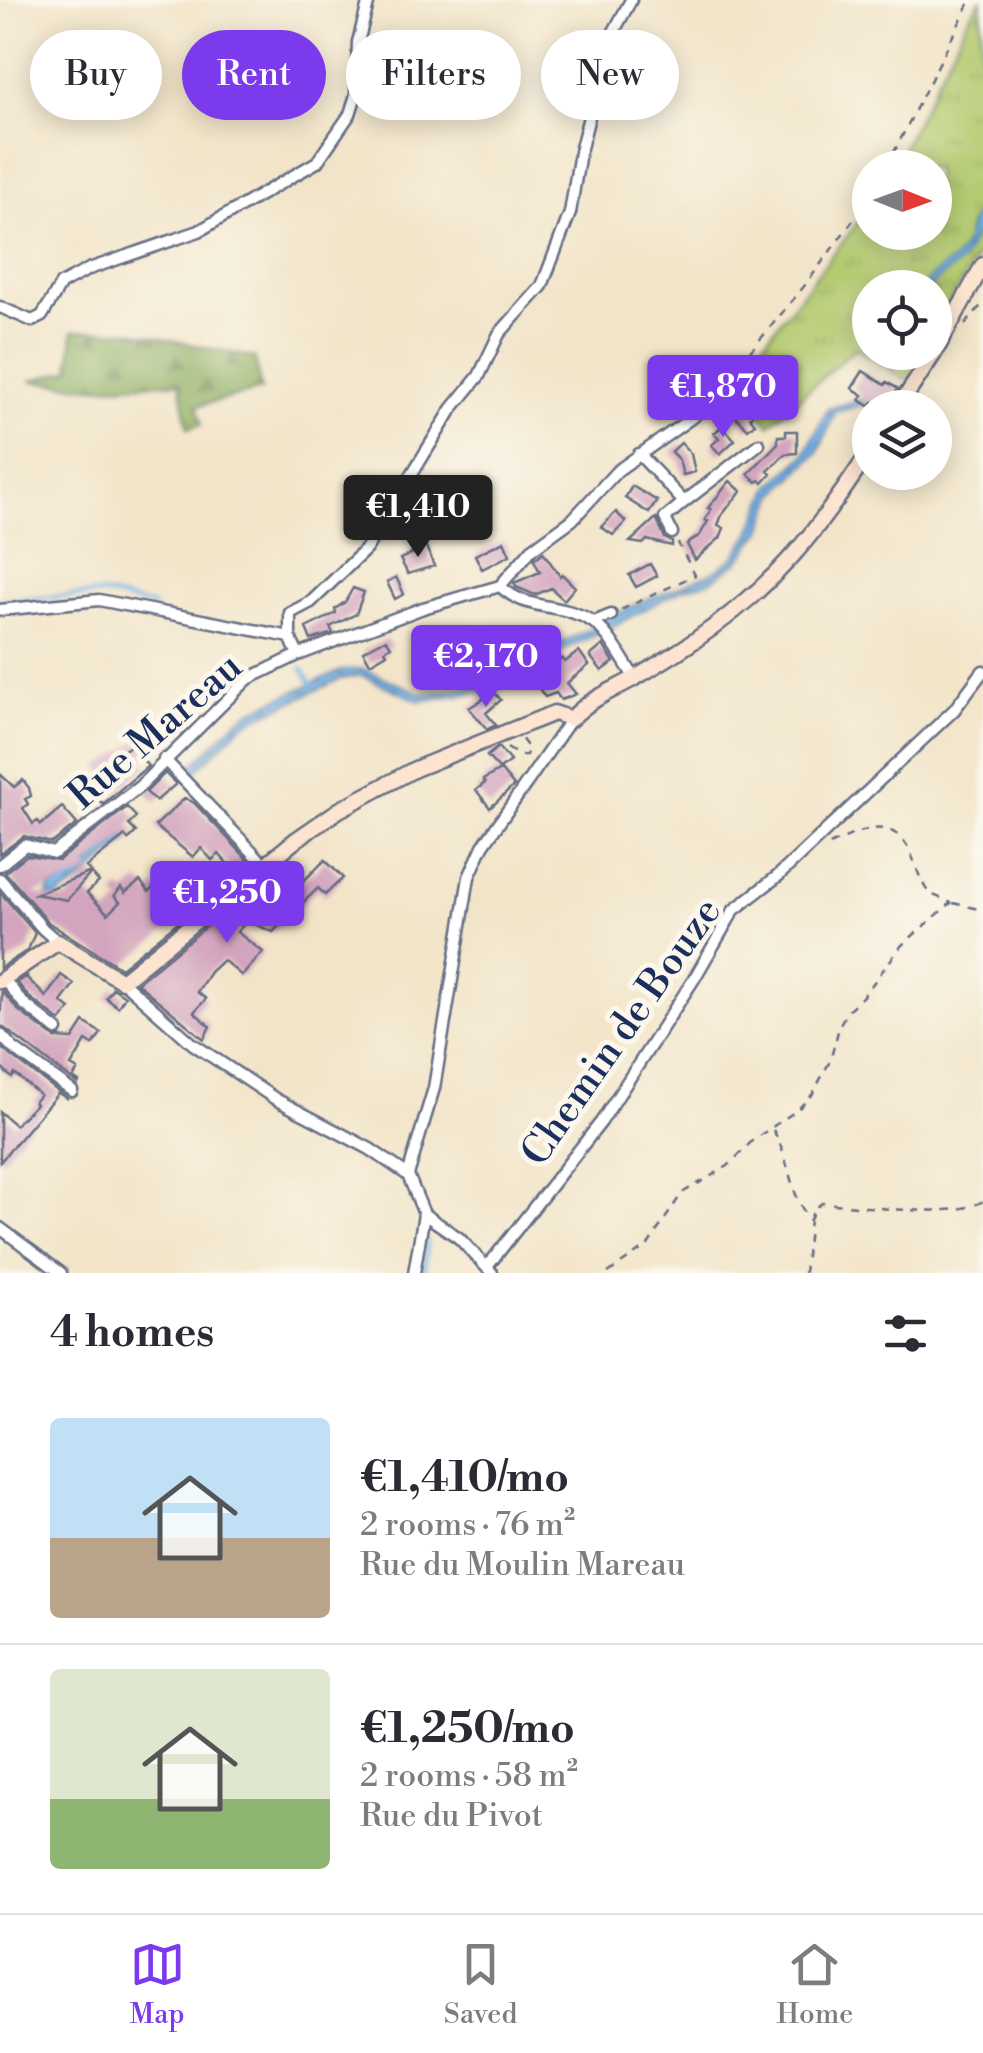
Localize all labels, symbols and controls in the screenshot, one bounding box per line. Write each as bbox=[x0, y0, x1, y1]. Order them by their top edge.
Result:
chip: Buy bbox=[30, 30, 162, 120]
chip: Rent bbox=[182, 30, 326, 120]
chip: Filters bbox=[346, 30, 521, 120]
chip: New bbox=[541, 30, 679, 120]
north arrow bbox=[852, 150, 952, 250]
map controls bbox=[852, 150, 952, 490]
button: locate bbox=[852, 270, 952, 370]
pin: €1,870 bbox=[642, 355, 804, 440]
text: €1,870 bbox=[669, 367, 777, 407]
button: layers bbox=[852, 390, 952, 490]
pin: €1,410 bbox=[337, 475, 499, 560]
text: €1,410 bbox=[365, 487, 471, 527]
pin: €2,170 bbox=[405, 625, 567, 710]
text: €2,170 bbox=[433, 637, 539, 677]
street label: Rue Mareau bbox=[58, 642, 253, 821]
pin: €1,250 bbox=[146, 861, 308, 946]
text: €1,250 bbox=[172, 873, 282, 913]
street label: Chemin de Bouze bbox=[511, 888, 733, 1176]
icon: filters bbox=[878, 1306, 933, 1361]
text: 4 homes bbox=[50, 1307, 214, 1360]
text: €1,410/mo bbox=[360, 1452, 569, 1505]
icon: home bbox=[130, 1458, 250, 1578]
text: 2 rooms · 76 m² bbox=[360, 1505, 575, 1545]
text: Rue du Moulin Mareau bbox=[360, 1545, 685, 1585]
text: €1,250/mo bbox=[360, 1703, 575, 1756]
icon: home bbox=[130, 1709, 250, 1829]
text: 2 rooms · 58 m² bbox=[360, 1756, 578, 1796]
text: Rue du Pivot bbox=[360, 1796, 543, 1836]
tab: Map bbox=[130, 1937, 185, 2032]
tab: Saved bbox=[444, 1937, 517, 2032]
tab: Home bbox=[777, 1937, 853, 2032]

